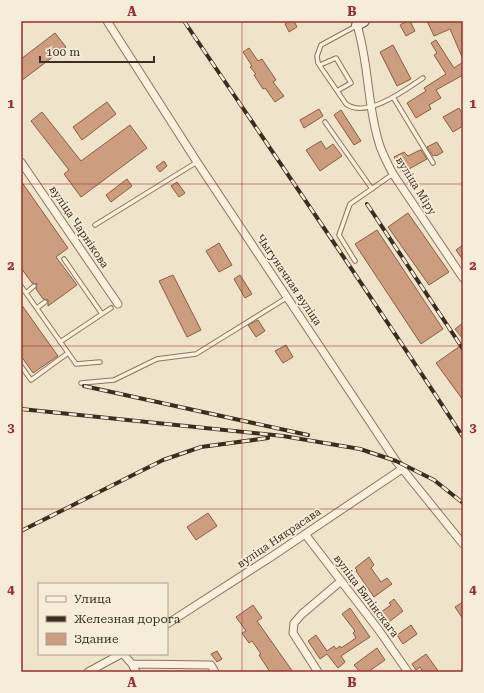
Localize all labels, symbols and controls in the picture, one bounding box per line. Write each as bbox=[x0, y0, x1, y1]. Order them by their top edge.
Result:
text: A bbox=[127, 4, 137, 19]
text: B bbox=[347, 4, 357, 19]
scale bar bbox=[40, 38, 154, 64]
text: 100 m bbox=[46, 45, 80, 59]
text: 1 bbox=[7, 96, 15, 111]
text: 1 bbox=[469, 96, 477, 111]
street label: вуліца Міру bbox=[393, 155, 439, 218]
street label: вуліца Чарнікова bbox=[47, 183, 111, 271]
street label: Чыгуначная вуліца bbox=[254, 232, 324, 328]
text: 2 bbox=[7, 258, 15, 273]
text: 2 bbox=[469, 258, 477, 273]
text: 3 bbox=[7, 420, 15, 435]
text: 3 bbox=[469, 420, 477, 435]
street label: вуліца Някрасава bbox=[235, 505, 323, 571]
street label: вуліца Бялінскага bbox=[331, 552, 401, 640]
text: 4 bbox=[7, 582, 15, 597]
text: 4 bbox=[469, 582, 477, 597]
legend bbox=[38, 583, 168, 655]
text: Улица bbox=[74, 592, 112, 606]
text: Железная дорога bbox=[74, 612, 181, 626]
text: Здание bbox=[74, 632, 119, 646]
text: A bbox=[127, 675, 137, 690]
text: B bbox=[347, 675, 357, 690]

